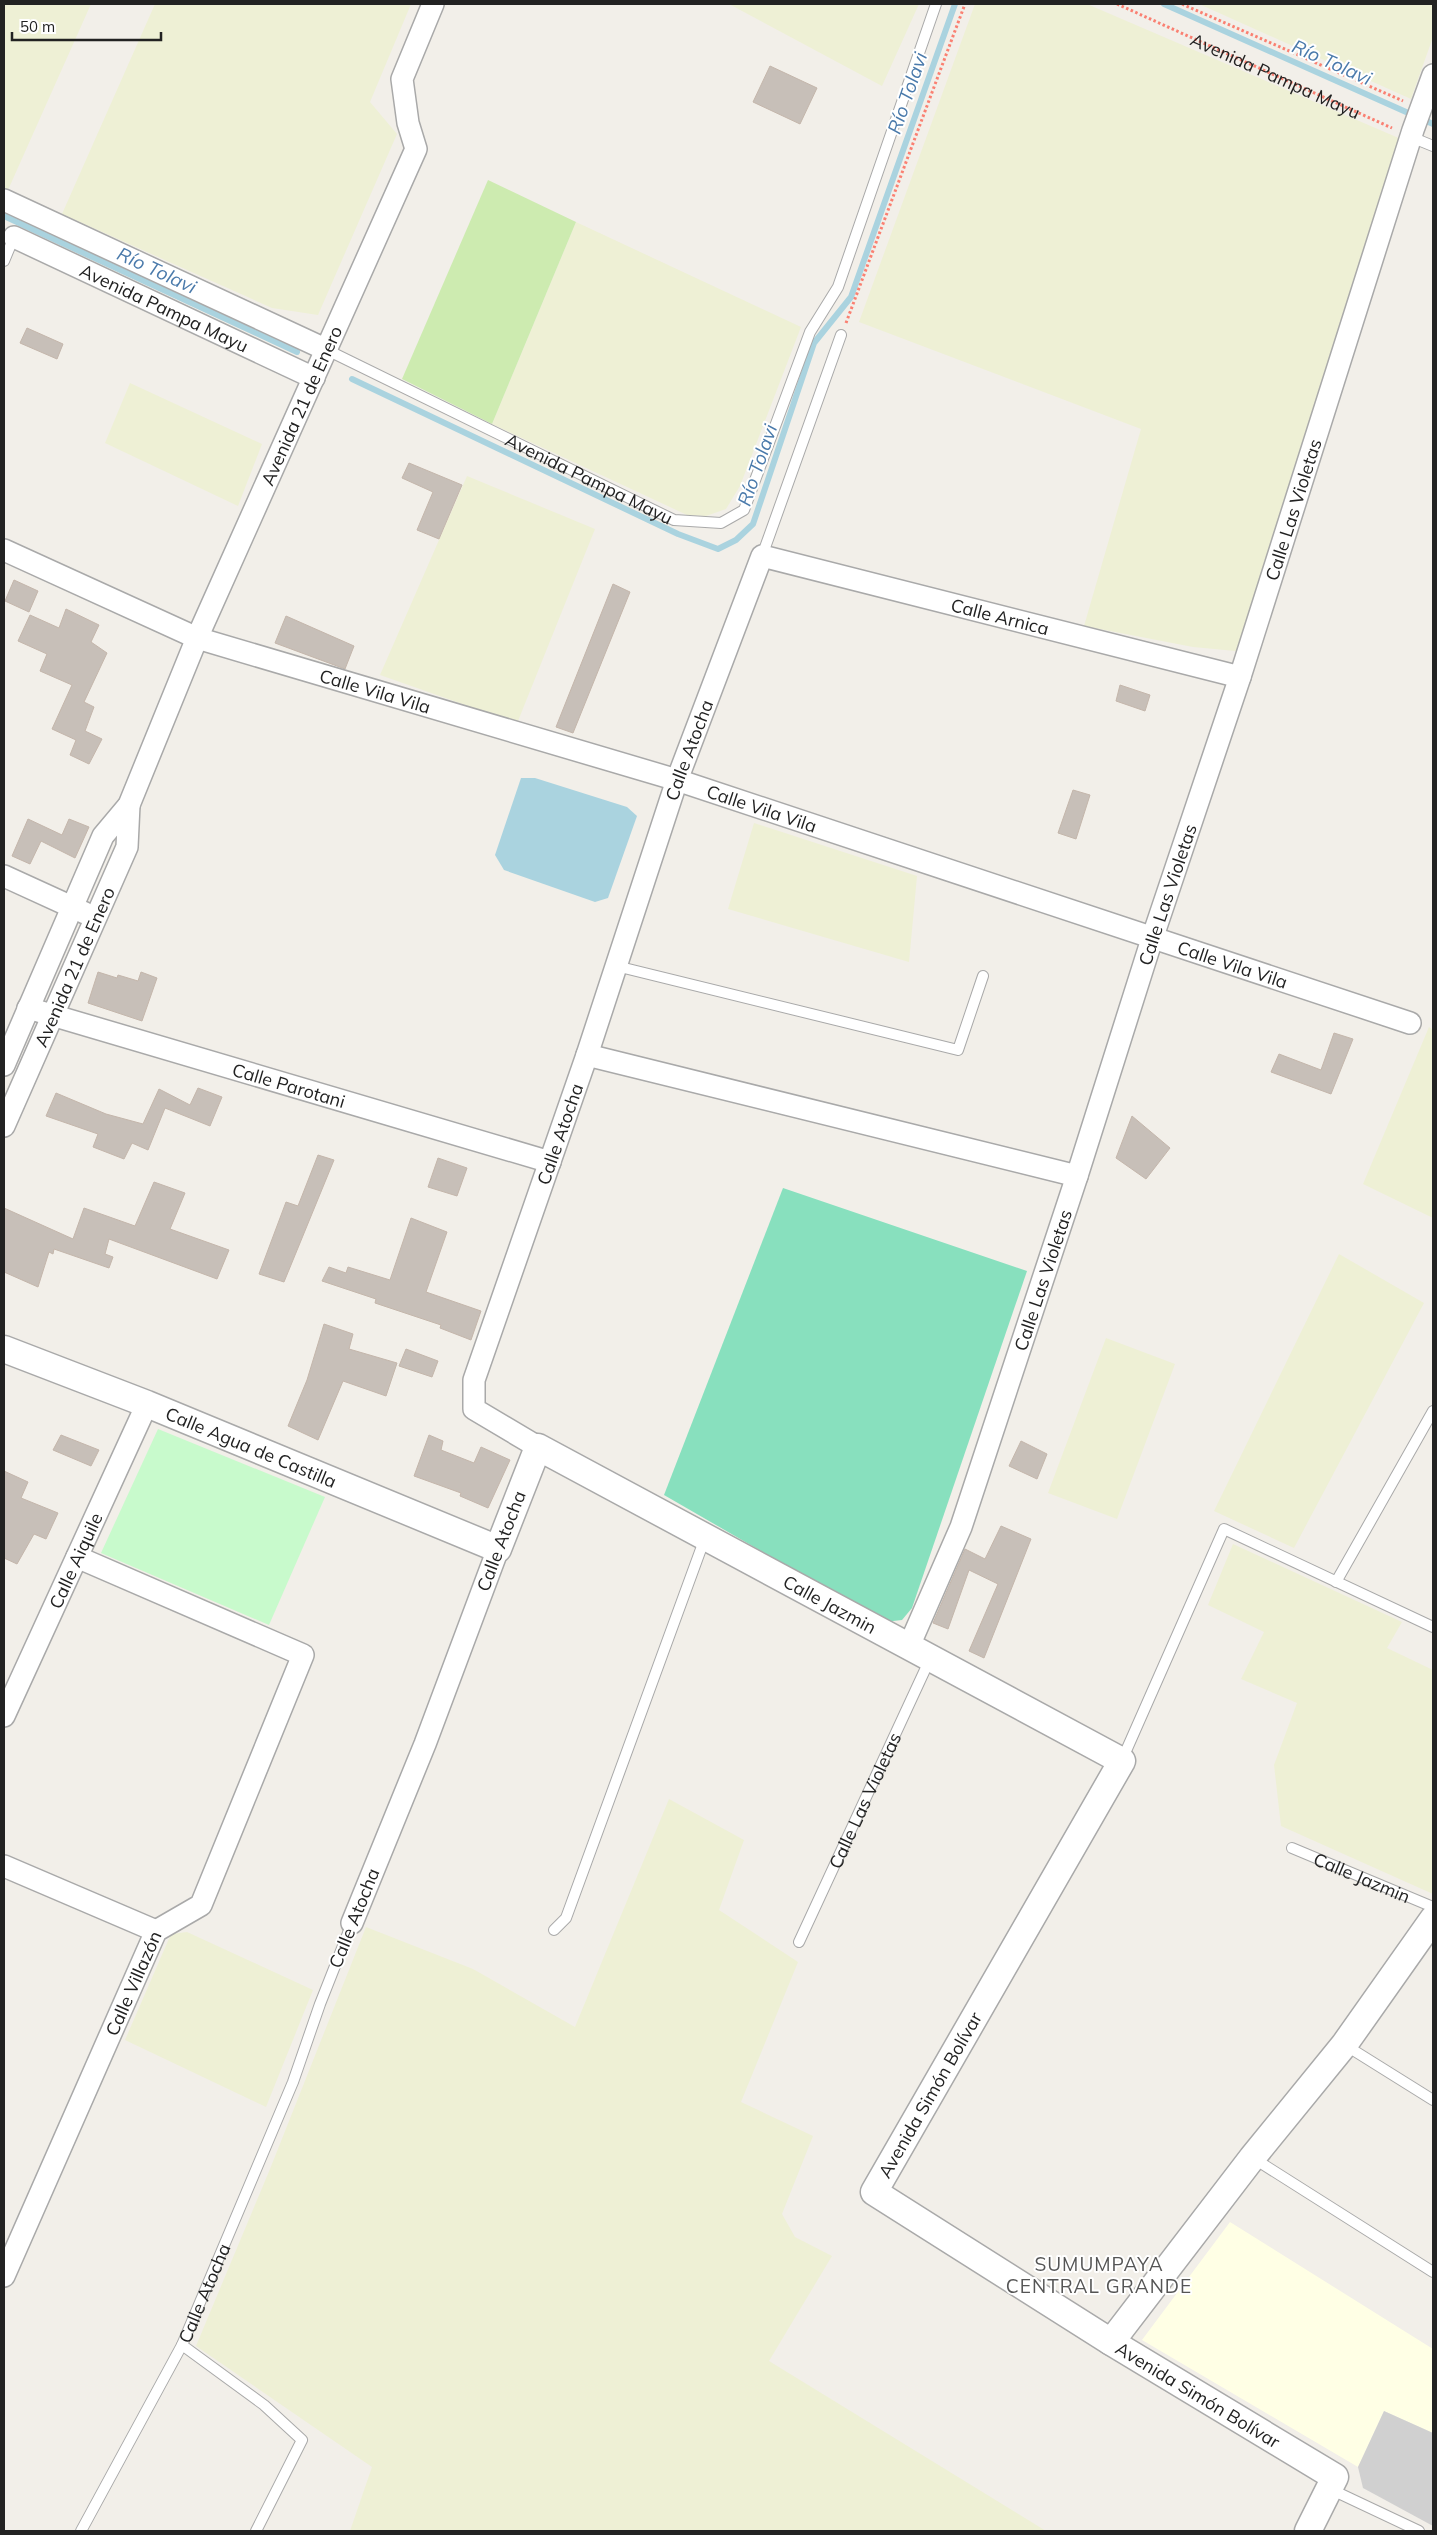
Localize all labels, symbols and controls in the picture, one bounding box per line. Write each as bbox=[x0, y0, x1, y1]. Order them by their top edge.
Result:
scale bar bbox=[12, 10, 161, 42]
text: 50 m bbox=[20, 17, 55, 36]
street label: Avenida Pampa Mayu bbox=[1187, 27, 1364, 124]
water label: Río Tolavi bbox=[1288, 34, 1376, 90]
water label: Río Tolavi bbox=[882, 49, 932, 137]
water label: Río Tolavi bbox=[114, 241, 201, 299]
street label: Avenida Pampa Mayu bbox=[76, 258, 252, 357]
street label: Avenida 21 de Enero bbox=[255, 322, 347, 489]
water label: Río Tolavi bbox=[732, 421, 782, 509]
street label: Avenida Pampa Mayu bbox=[502, 428, 677, 529]
street label: Calle Las Violetas bbox=[1260, 436, 1326, 583]
street label: Calle Arnica bbox=[949, 593, 1051, 640]
street label: Calle Vila Vila bbox=[317, 663, 433, 718]
street label: Calle Atocha bbox=[660, 696, 718, 803]
street label: Calle Vila Vila bbox=[704, 779, 820, 837]
street label: Calle Las Violetas bbox=[1133, 821, 1201, 968]
street label: Avenida 21 de Enero bbox=[29, 883, 120, 1050]
street label: Calle Vila Vila bbox=[1175, 935, 1291, 993]
street label: Calle Parotani bbox=[230, 1057, 348, 1113]
street label: Calle Atocha bbox=[531, 1080, 588, 1188]
street label: Calle Las Violetas bbox=[1009, 1206, 1077, 1354]
street label: Calle Agua de Castilla bbox=[162, 1402, 340, 1493]
street label: Calle Atocha bbox=[471, 1488, 531, 1594]
street label: Calle Aiquile bbox=[43, 1509, 107, 1612]
street label: Calle Jazmin bbox=[779, 1570, 881, 1638]
street label: Calle Las Violetas bbox=[823, 1729, 906, 1872]
street label: Calle Jazmin bbox=[1310, 1847, 1414, 1908]
street label: Calle Atocha bbox=[324, 1865, 384, 1971]
street label: Calle Villazón bbox=[100, 1927, 166, 2039]
street label: Avenida Simón Bolívar bbox=[873, 2008, 987, 2182]
street label: Calle Atocha bbox=[173, 2240, 235, 2346]
district label: SUMUMPAYA CENTRAL GRANDE bbox=[1006, 2252, 1192, 2298]
street label: Avenida Simón Bolívar bbox=[1112, 2336, 1285, 2453]

